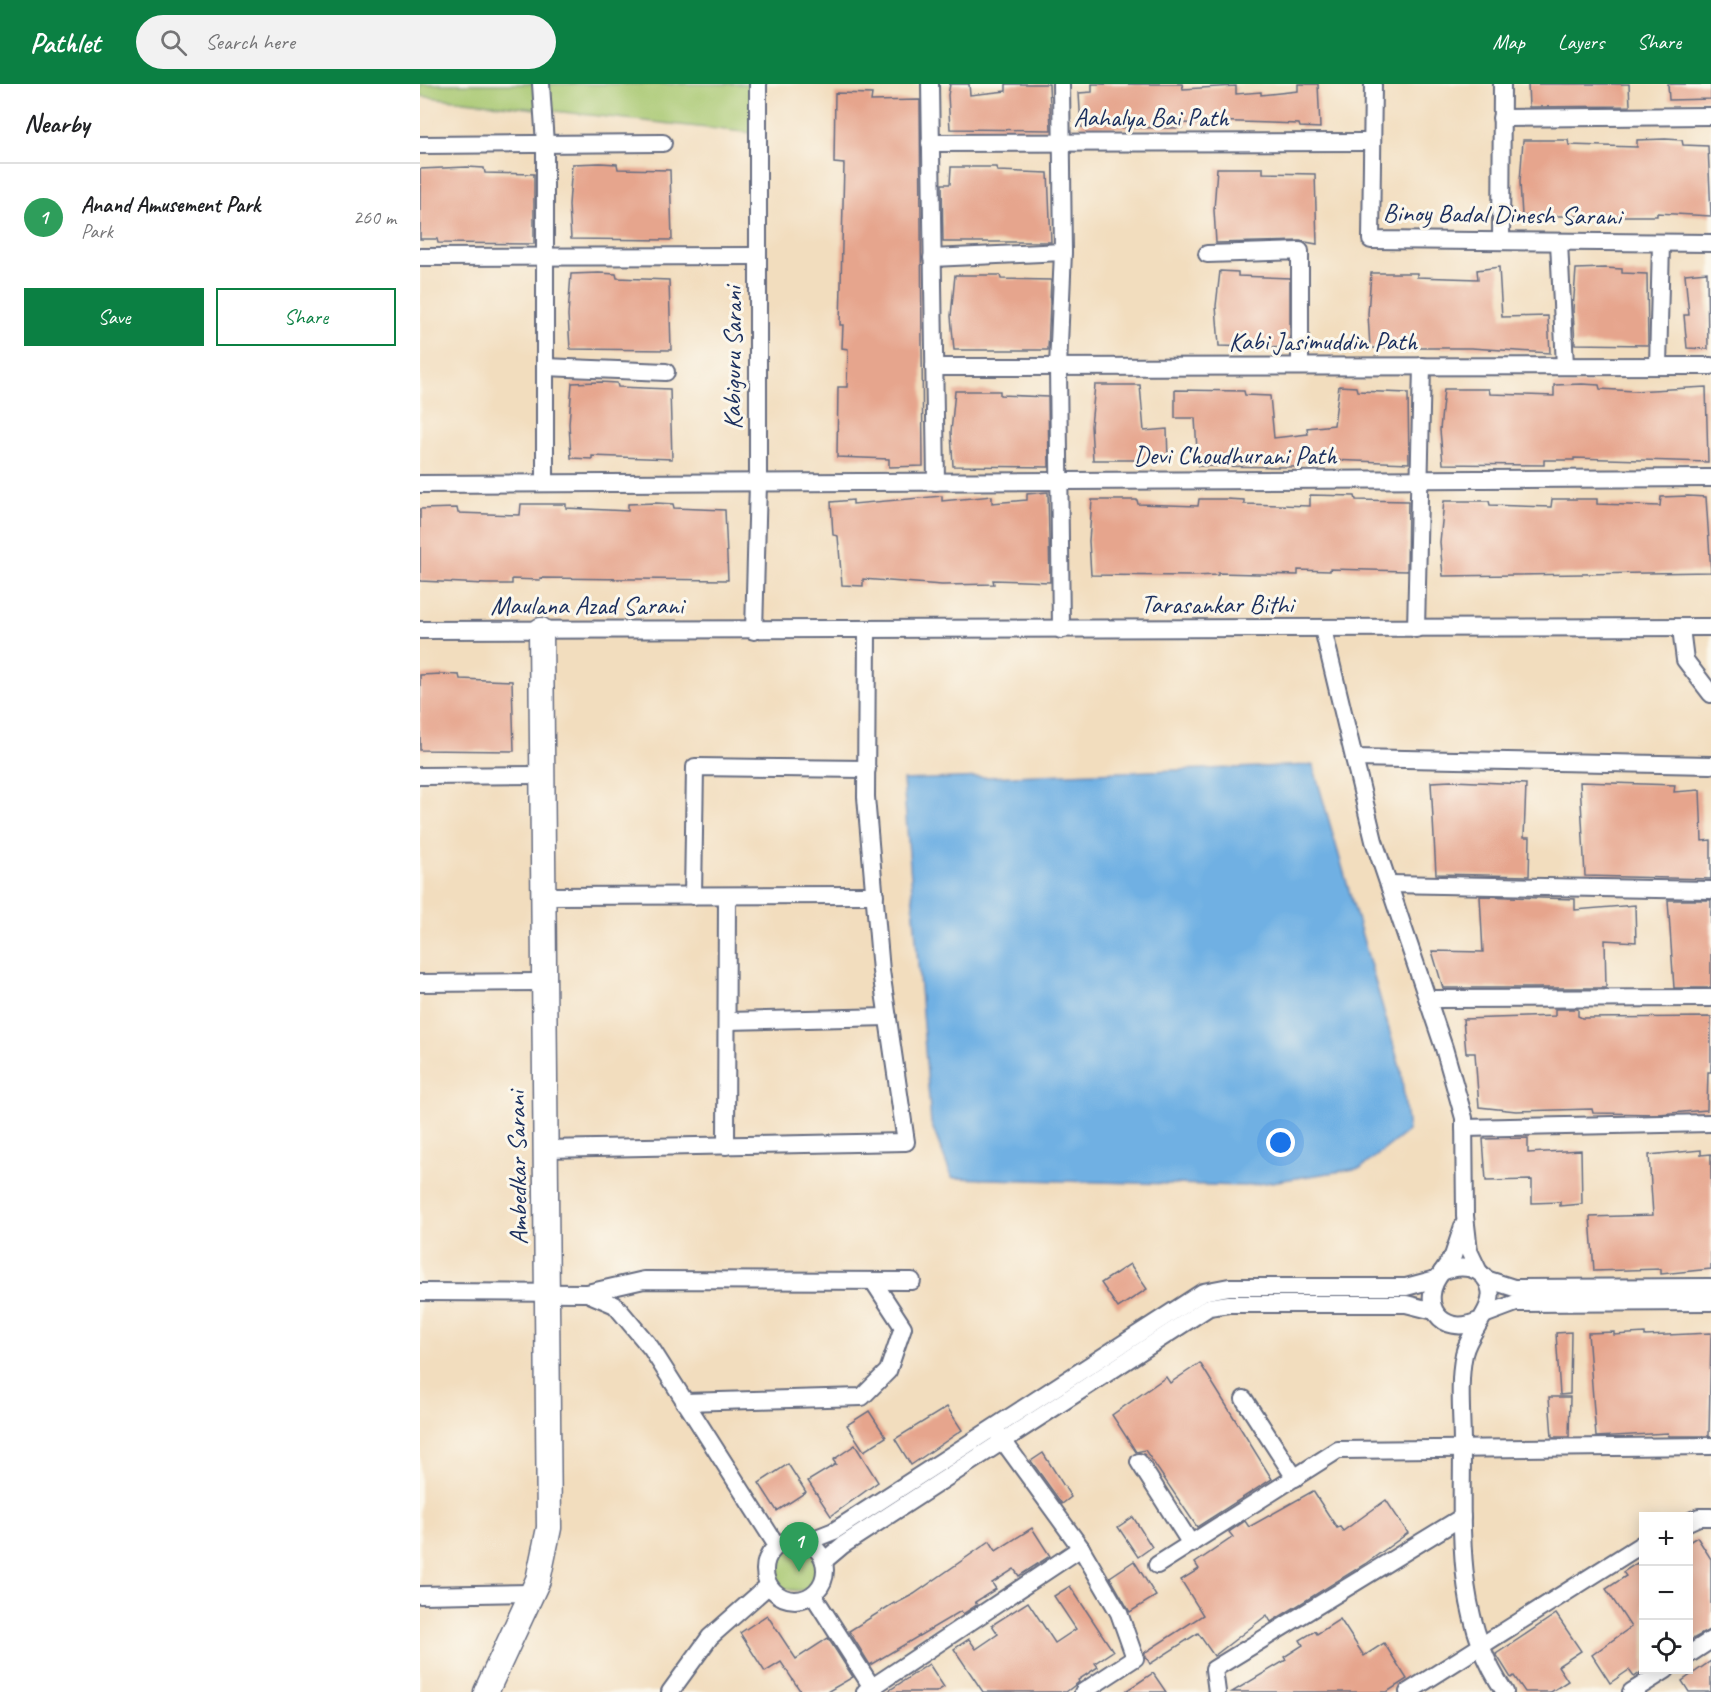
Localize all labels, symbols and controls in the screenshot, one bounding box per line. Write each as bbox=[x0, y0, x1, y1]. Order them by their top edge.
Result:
search box bbox=[136, 15, 556, 69]
text: Pathlet bbox=[30, 25, 100, 60]
icon: search bbox=[157, 26, 190, 59]
text: Search here bbox=[205, 28, 295, 56]
text: Map bbox=[1492, 29, 1525, 55]
text: Layers bbox=[1558, 29, 1604, 55]
text: Share bbox=[1637, 29, 1681, 55]
street label: Aahalya Bai Path bbox=[1073, 101, 1230, 134]
text: Nearby bbox=[24, 107, 89, 140]
text: Anand Amusement Park bbox=[81, 191, 260, 219]
street label: Binoy Badal Dinesh Sarani bbox=[1383, 196, 1625, 233]
text: 1 bbox=[39, 205, 48, 230]
text: 260 m bbox=[353, 205, 396, 230]
text: Park bbox=[81, 219, 113, 244]
street label: Kabiguru Sarani bbox=[716, 283, 749, 430]
button: Save bbox=[24, 288, 204, 346]
button: Share bbox=[216, 288, 396, 346]
street label: Kabi Jasimuddin Path bbox=[1229, 325, 1418, 358]
street label: Devi Choudhurani Path bbox=[1133, 439, 1338, 472]
street label: Tarasankar Bithi bbox=[1141, 588, 1296, 621]
street label: Maulana Azad Sarani bbox=[491, 589, 687, 622]
street label: Ambedkar Sarani bbox=[500, 1088, 535, 1245]
your location bbox=[1266, 1128, 1295, 1157]
map controls bbox=[1639, 1512, 1693, 1674]
button: + bbox=[1639, 1512, 1693, 1566]
pin: 1 bbox=[780, 1522, 818, 1572]
button: − bbox=[1639, 1566, 1693, 1620]
button: locate bbox=[1639, 1620, 1693, 1674]

